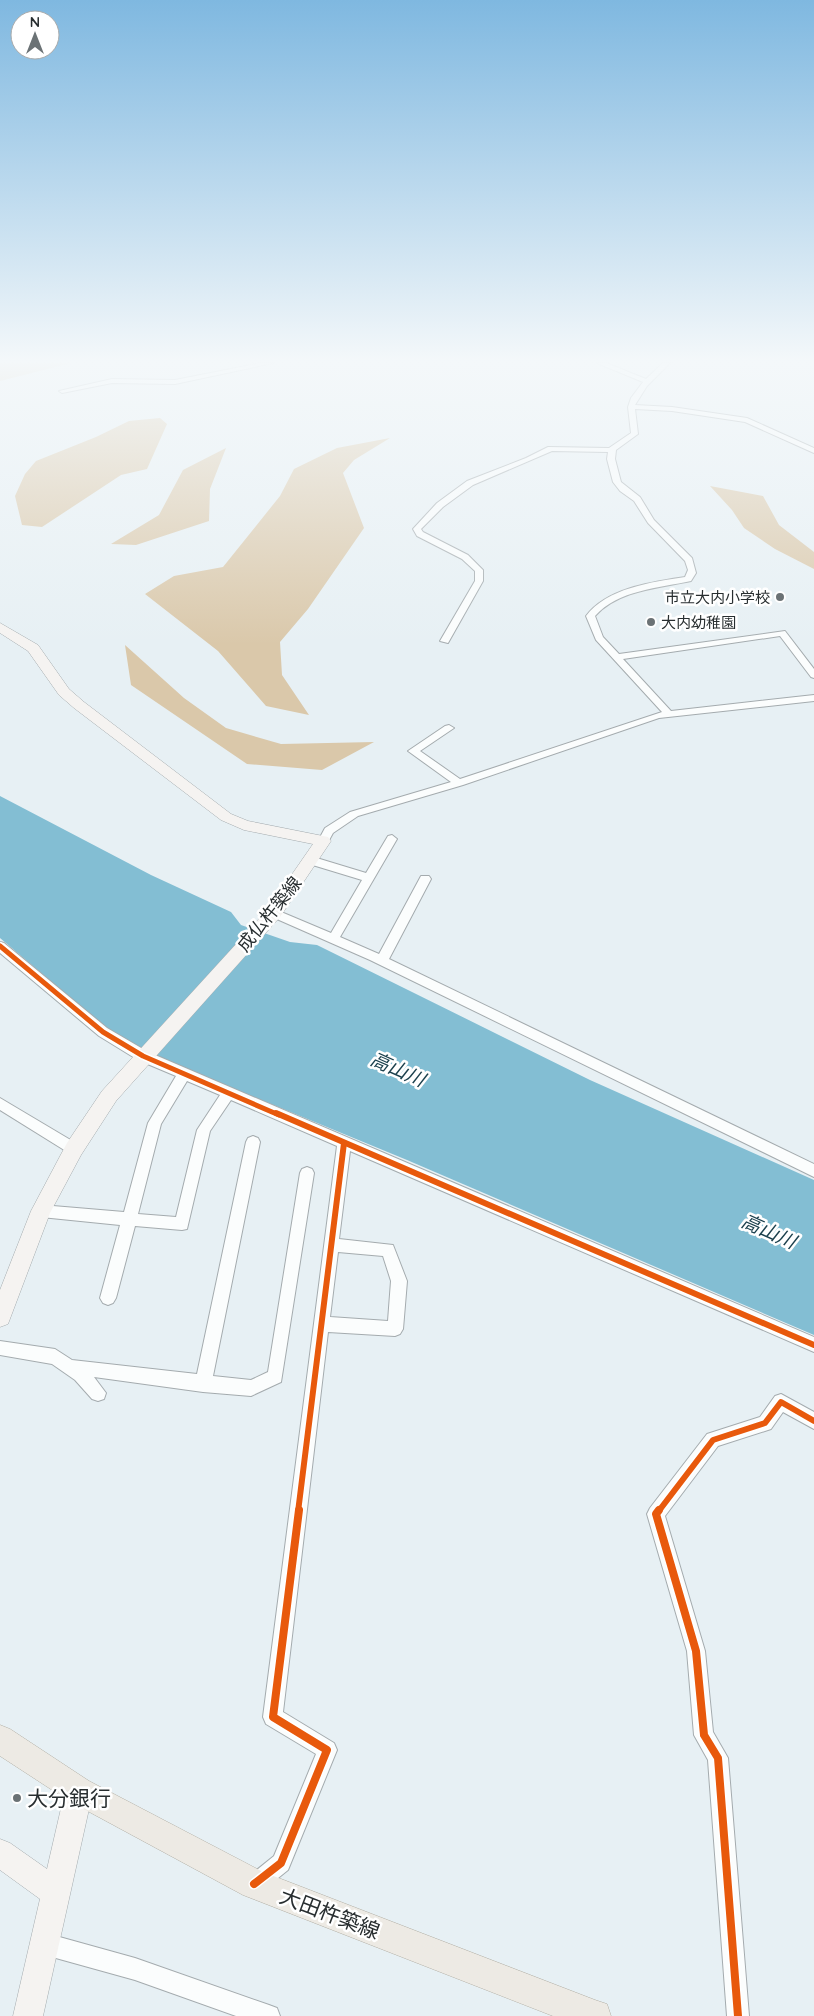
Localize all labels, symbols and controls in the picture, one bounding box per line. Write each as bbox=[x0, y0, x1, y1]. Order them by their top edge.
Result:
north arrow bbox=[10, 10, 60, 60]
text: N bbox=[30, 13, 40, 31]
place label: 市立大内小学校 bbox=[665, 588, 770, 607]
marker: 市立大内小学校 bbox=[774, 591, 786, 603]
place label: 大内幼稚園 bbox=[661, 613, 736, 632]
marker: 大内幼稚園 bbox=[645, 616, 657, 628]
street label: 成仏杵築線 bbox=[232, 872, 306, 956]
water label: 高山川 bbox=[367, 1046, 431, 1092]
water label: 高山川 bbox=[738, 1208, 802, 1254]
place label: 大分銀行 bbox=[27, 1785, 111, 1811]
marker: 大分銀行 bbox=[11, 1792, 23, 1804]
street label: 大田杵築線 bbox=[276, 1882, 384, 1944]

